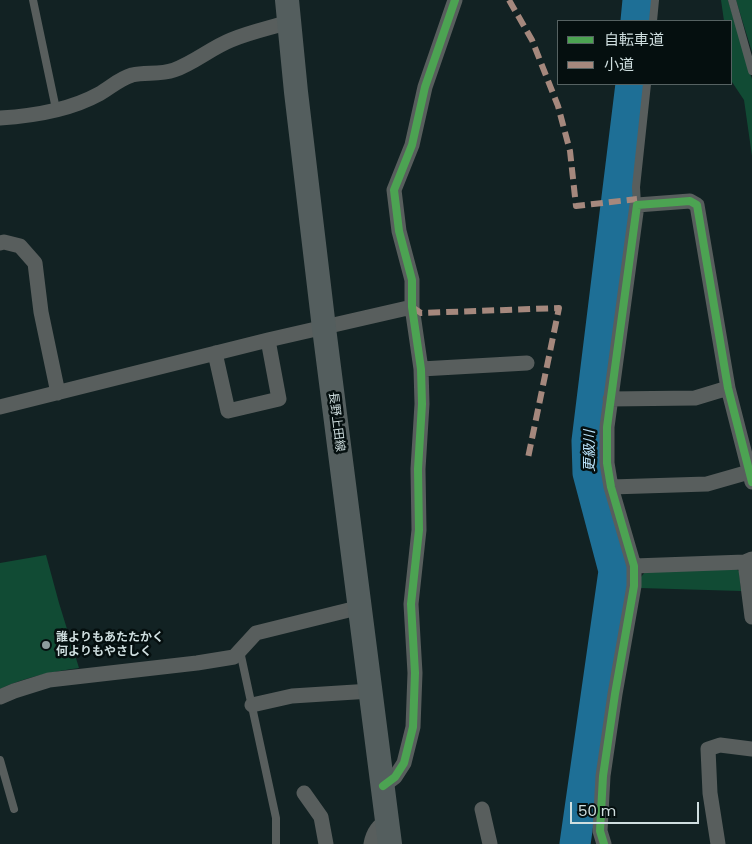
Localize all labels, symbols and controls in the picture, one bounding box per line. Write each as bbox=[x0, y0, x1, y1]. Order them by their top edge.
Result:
legend bbox=[557, 20, 732, 85]
text: 自転車道 bbox=[604, 29, 664, 50]
text: 小道 bbox=[604, 54, 634, 75]
street label: 長野上田線 bbox=[325, 391, 347, 453]
water label: 更級川 bbox=[582, 430, 598, 472]
place label: 誰よりもあたたかく 何よりもやさしく bbox=[56, 631, 164, 659]
marker: 誰よりもあたたかく 何よりもやさしく bbox=[40, 639, 52, 651]
scale bar bbox=[572, 792, 701, 824]
text: 50 m bbox=[578, 800, 616, 821]

